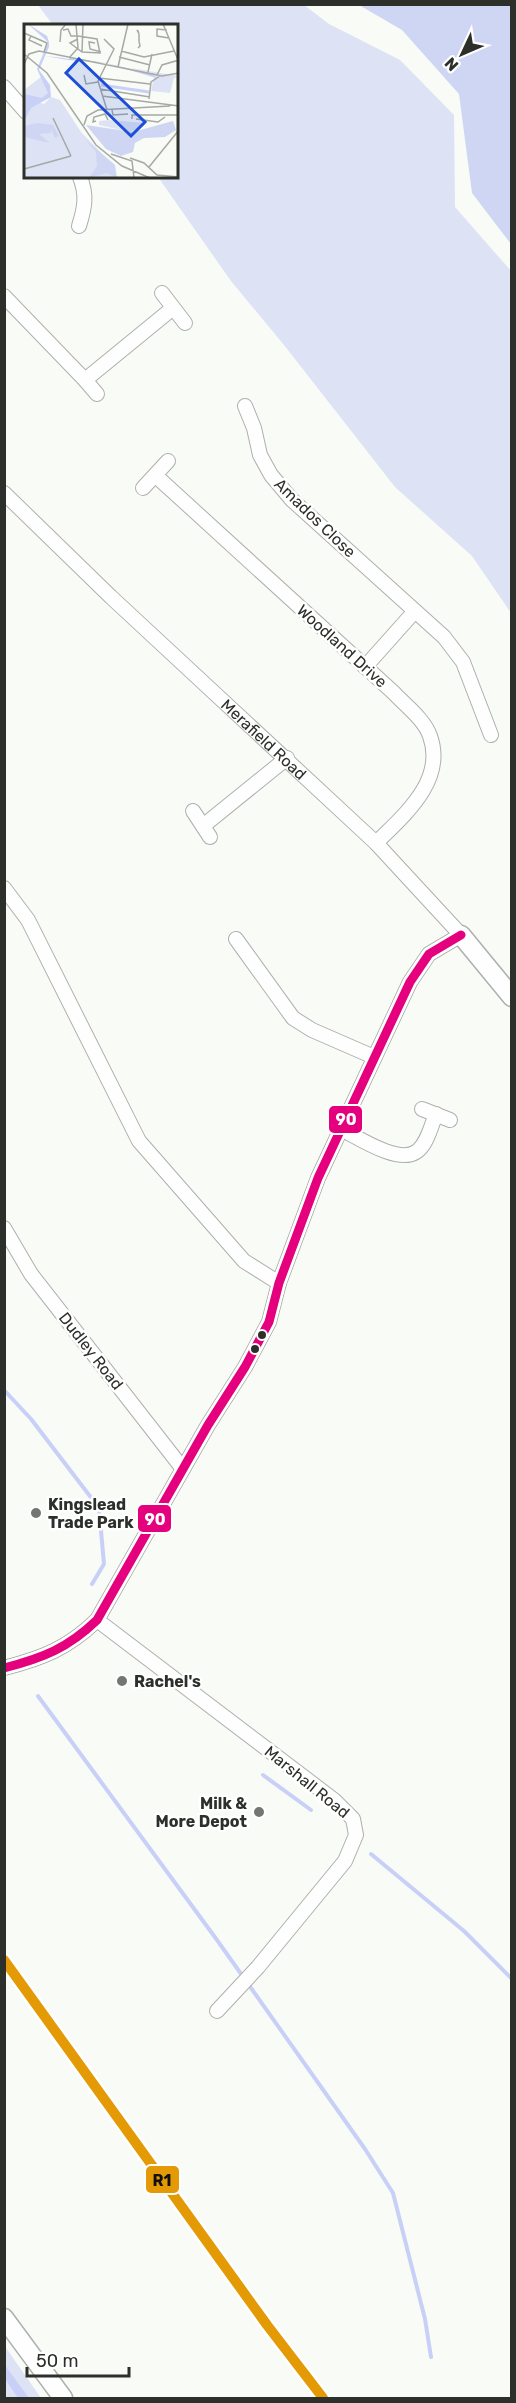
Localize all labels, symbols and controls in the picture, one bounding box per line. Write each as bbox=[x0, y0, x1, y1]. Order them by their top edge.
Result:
inset map bbox=[24, 24, 178, 178]
north arrow bbox=[432, 24, 492, 84]
text: N bbox=[441, 53, 462, 75]
street label: Amados Close bbox=[270, 475, 360, 561]
street label: Woodland Drive bbox=[293, 601, 391, 691]
street label: Merafield Road bbox=[217, 695, 311, 783]
line badge: 90 bbox=[328, 1105, 363, 1134]
text: 90 bbox=[335, 1110, 357, 1129]
street label: Dudley Road bbox=[55, 1309, 127, 1393]
unlabelled marker bbox=[256, 1329, 268, 1341]
unlabelled marker bbox=[249, 1343, 261, 1355]
place label: Kingslead Trade Park bbox=[48, 1495, 134, 1532]
line badge: 90 bbox=[137, 1504, 172, 1533]
marker: Kingslead Trade Park bbox=[29, 1506, 43, 1520]
text: 90 bbox=[144, 1510, 166, 1529]
place label: Rachel's bbox=[134, 1672, 201, 1691]
marker: Rachel's bbox=[115, 1674, 129, 1688]
street label: Marshall Road bbox=[261, 1742, 353, 1822]
place label: Milk & More Depot bbox=[156, 1794, 248, 1831]
marker: Milk & More Depot bbox=[252, 1805, 266, 1819]
line badge: R1 bbox=[145, 2165, 180, 2194]
text: R1 bbox=[152, 2171, 172, 2190]
scale bar bbox=[27, 2340, 129, 2378]
text: 50 m bbox=[36, 2350, 79, 2372]

